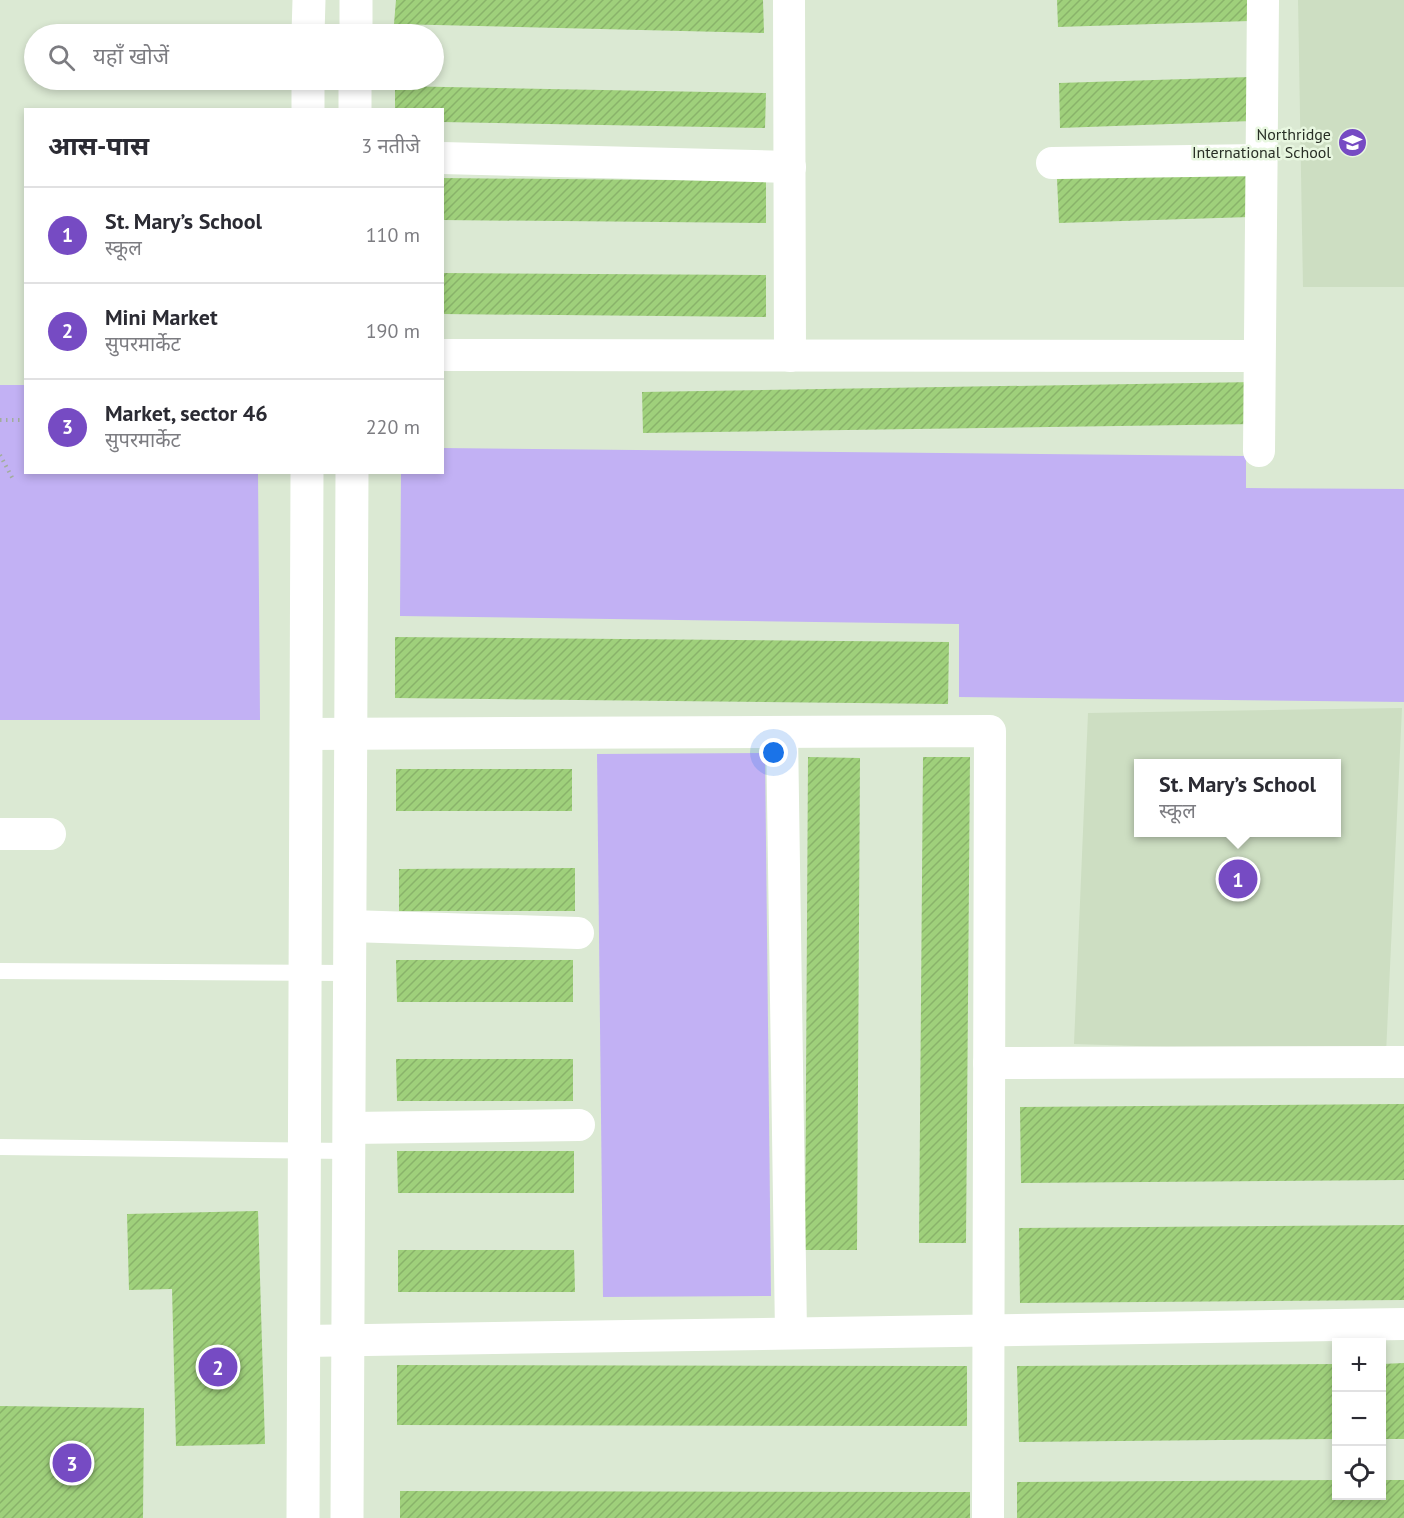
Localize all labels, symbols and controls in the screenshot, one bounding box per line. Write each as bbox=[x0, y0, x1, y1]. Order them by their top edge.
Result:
search box bbox=[24, 24, 444, 90]
icon: search bbox=[45, 41, 78, 74]
text: यहाँ खोजें bbox=[93, 42, 169, 70]
place label: Northridge International School bbox=[1192, 124, 1331, 162]
school or university icon: Northridge International School bbox=[1336, 127, 1368, 159]
text: आस-पास bbox=[48, 129, 149, 162]
text: 3 नतीजे bbox=[361, 133, 420, 159]
text: St. Mary’s School bbox=[105, 207, 262, 235]
text: 1 bbox=[62, 222, 73, 248]
text: 110 m bbox=[366, 222, 420, 248]
text: स्कूल bbox=[105, 235, 142, 261]
text: Mini Market bbox=[105, 303, 218, 331]
text: 2 bbox=[62, 318, 73, 344]
text: 190 m bbox=[366, 318, 420, 344]
text: सुपरमार्केट bbox=[105, 331, 181, 357]
text: Market, sector 46 bbox=[105, 399, 268, 427]
text: 3 bbox=[62, 414, 73, 440]
text: 220 m bbox=[366, 414, 420, 440]
text: सुपरमार्केट bbox=[105, 427, 181, 453]
your location bbox=[759, 738, 788, 767]
popup bbox=[1134, 759, 1341, 837]
text: St. Mary’s School bbox=[1159, 770, 1316, 798]
text: स्कूल bbox=[1159, 798, 1196, 824]
pin: 1 bbox=[1218, 856, 1258, 902]
map controls bbox=[1332, 1338, 1386, 1500]
button: + bbox=[1332, 1338, 1386, 1392]
pin: 2 bbox=[198, 1344, 238, 1390]
button: − bbox=[1332, 1392, 1386, 1446]
pin: 3 bbox=[52, 1440, 92, 1486]
button: locate bbox=[1332, 1446, 1386, 1500]

